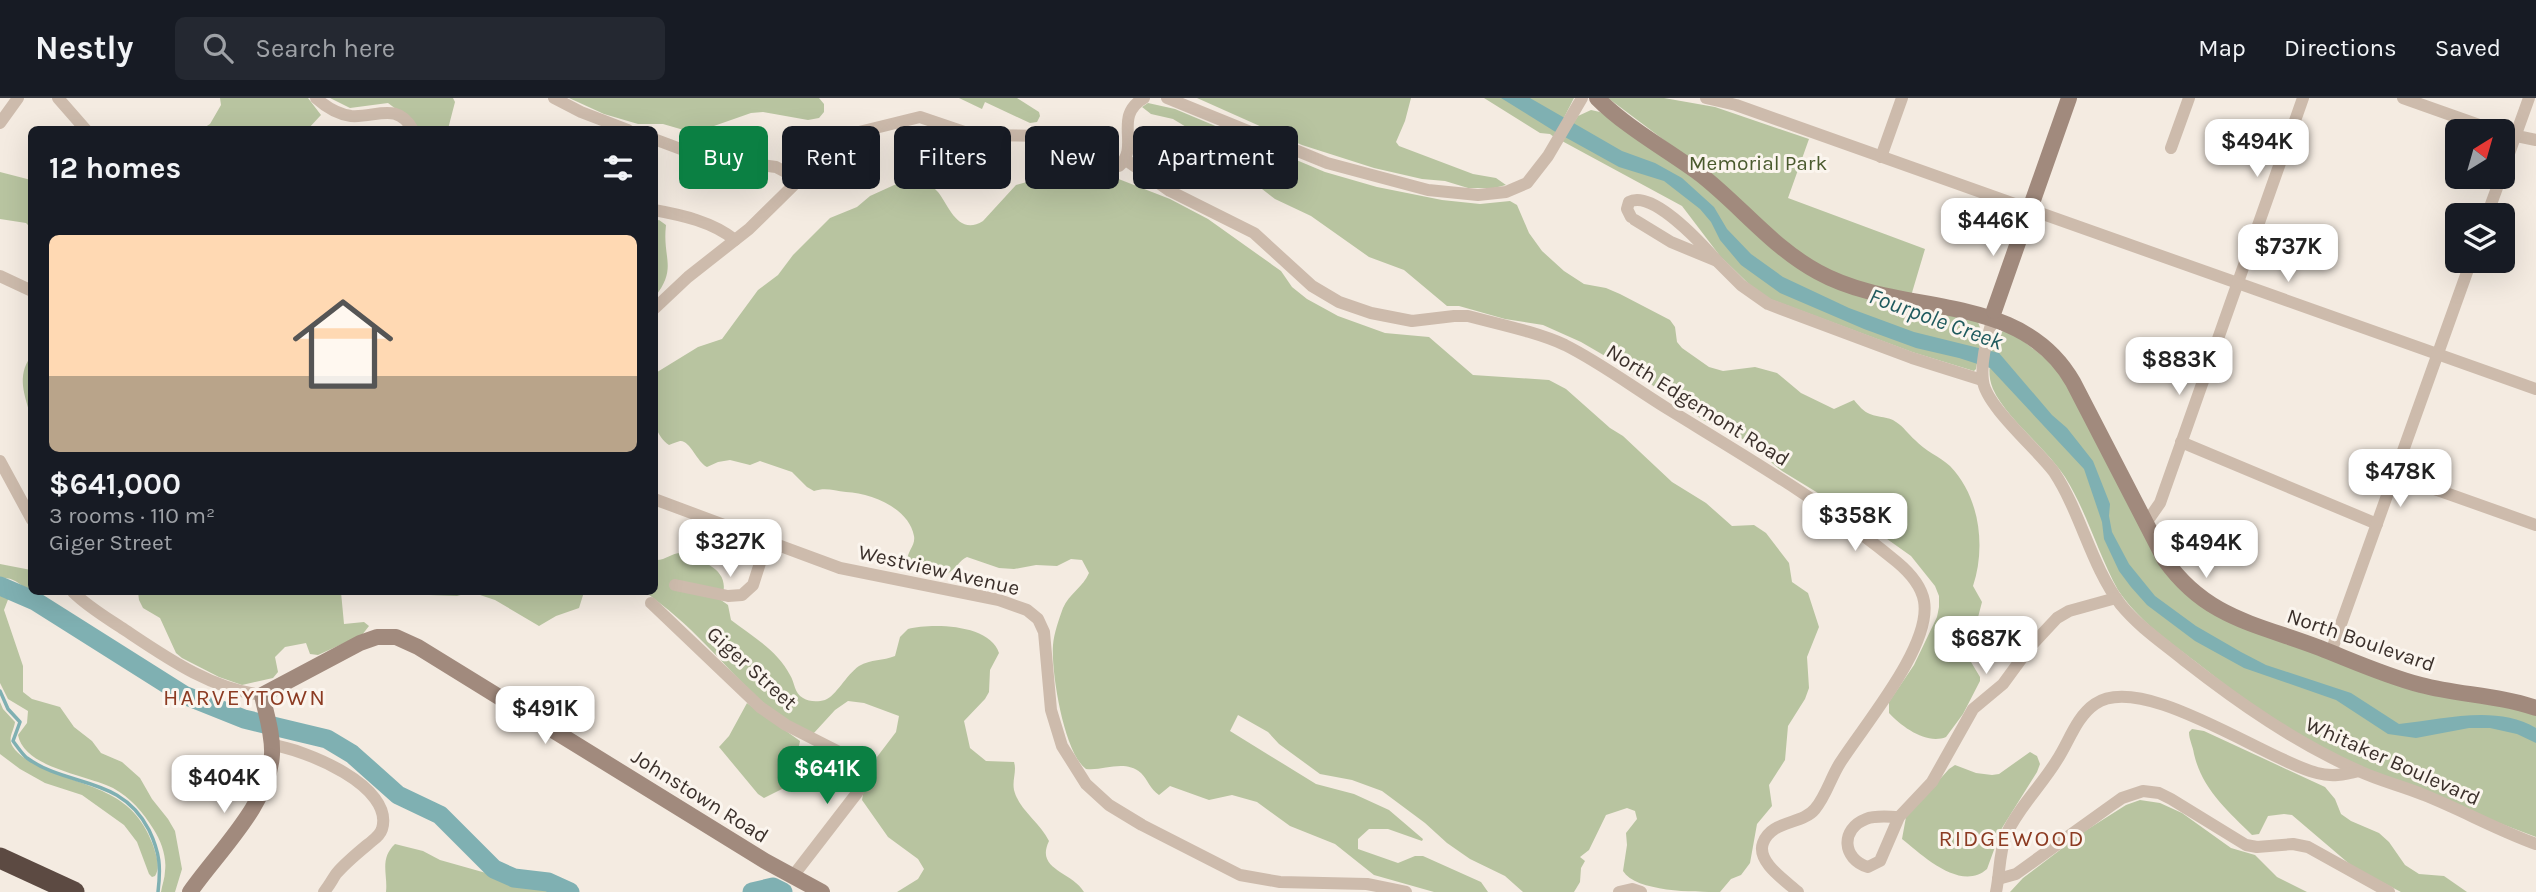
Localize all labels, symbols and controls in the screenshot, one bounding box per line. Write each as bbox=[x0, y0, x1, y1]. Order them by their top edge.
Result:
search box bbox=[175, 17, 665, 80]
text: Nestly bbox=[35, 29, 133, 67]
icon: search bbox=[199, 29, 237, 67]
text: Search here bbox=[255, 33, 395, 64]
text: Map bbox=[2198, 34, 2246, 62]
text: Directions bbox=[2284, 34, 2397, 62]
text: Saved bbox=[2435, 34, 2501, 62]
north arrow bbox=[2445, 119, 2515, 189]
map controls bbox=[2445, 119, 2515, 273]
pin: $494K bbox=[2208, 120, 2306, 179]
chip: Buy bbox=[679, 126, 768, 189]
chip: Rent bbox=[782, 126, 880, 189]
chip: Filters bbox=[894, 126, 1011, 189]
chip: New bbox=[1025, 126, 1119, 189]
chip: Apartment bbox=[1133, 126, 1298, 189]
text: $494K bbox=[2221, 128, 2293, 155]
icon: filters bbox=[599, 149, 637, 187]
text: 12 homes bbox=[49, 150, 181, 186]
park label: Memorial Park bbox=[1689, 151, 1827, 175]
pin: $446K bbox=[1944, 198, 2042, 258]
button: layers bbox=[2445, 203, 2515, 273]
text: $446K bbox=[1957, 207, 2029, 234]
pin: $737K bbox=[2239, 225, 2337, 284]
text: $737K bbox=[2254, 233, 2322, 260]
icon: home bbox=[280, 281, 406, 407]
water label: Fourpole Creek bbox=[1865, 282, 2007, 356]
pin: $883K bbox=[2130, 338, 2228, 397]
street label: North Edgemont Road bbox=[1602, 339, 1794, 471]
text: $883K bbox=[2142, 346, 2216, 373]
pin: $478K bbox=[2351, 450, 2449, 509]
text: $478K bbox=[2365, 458, 2435, 485]
text: $641,000 bbox=[49, 466, 181, 502]
pin: $358K bbox=[1806, 494, 1904, 553]
text: 3 rooms · 110 m² bbox=[49, 502, 215, 529]
text: $358K bbox=[1818, 502, 1892, 529]
pin: $327K bbox=[681, 519, 779, 579]
pin: $494K bbox=[2157, 520, 2255, 580]
text: $327K bbox=[695, 528, 765, 555]
text: Giger Street bbox=[49, 529, 172, 556]
text: $494K bbox=[2170, 529, 2242, 556]
street label: Westview Avenue bbox=[856, 540, 1022, 600]
street label: North Boulevard bbox=[2284, 603, 2438, 677]
pin: $687K bbox=[1937, 616, 2035, 676]
street label: Giger Street bbox=[702, 621, 802, 715]
text: $687K bbox=[1950, 625, 2022, 652]
district label: HARVEYTOWN bbox=[163, 684, 327, 711]
pin: $491K bbox=[496, 686, 594, 746]
text: $491K bbox=[512, 695, 578, 722]
street label: Whitaker Boulevard bbox=[2302, 712, 2484, 810]
street label: Johnstown Road bbox=[627, 744, 773, 848]
pin: $641K bbox=[778, 746, 876, 806]
text: $641K bbox=[794, 755, 860, 782]
pin: $404K bbox=[175, 756, 273, 815]
text: $404K bbox=[188, 764, 260, 791]
district label: RIDGEWOOD bbox=[1939, 825, 2085, 852]

